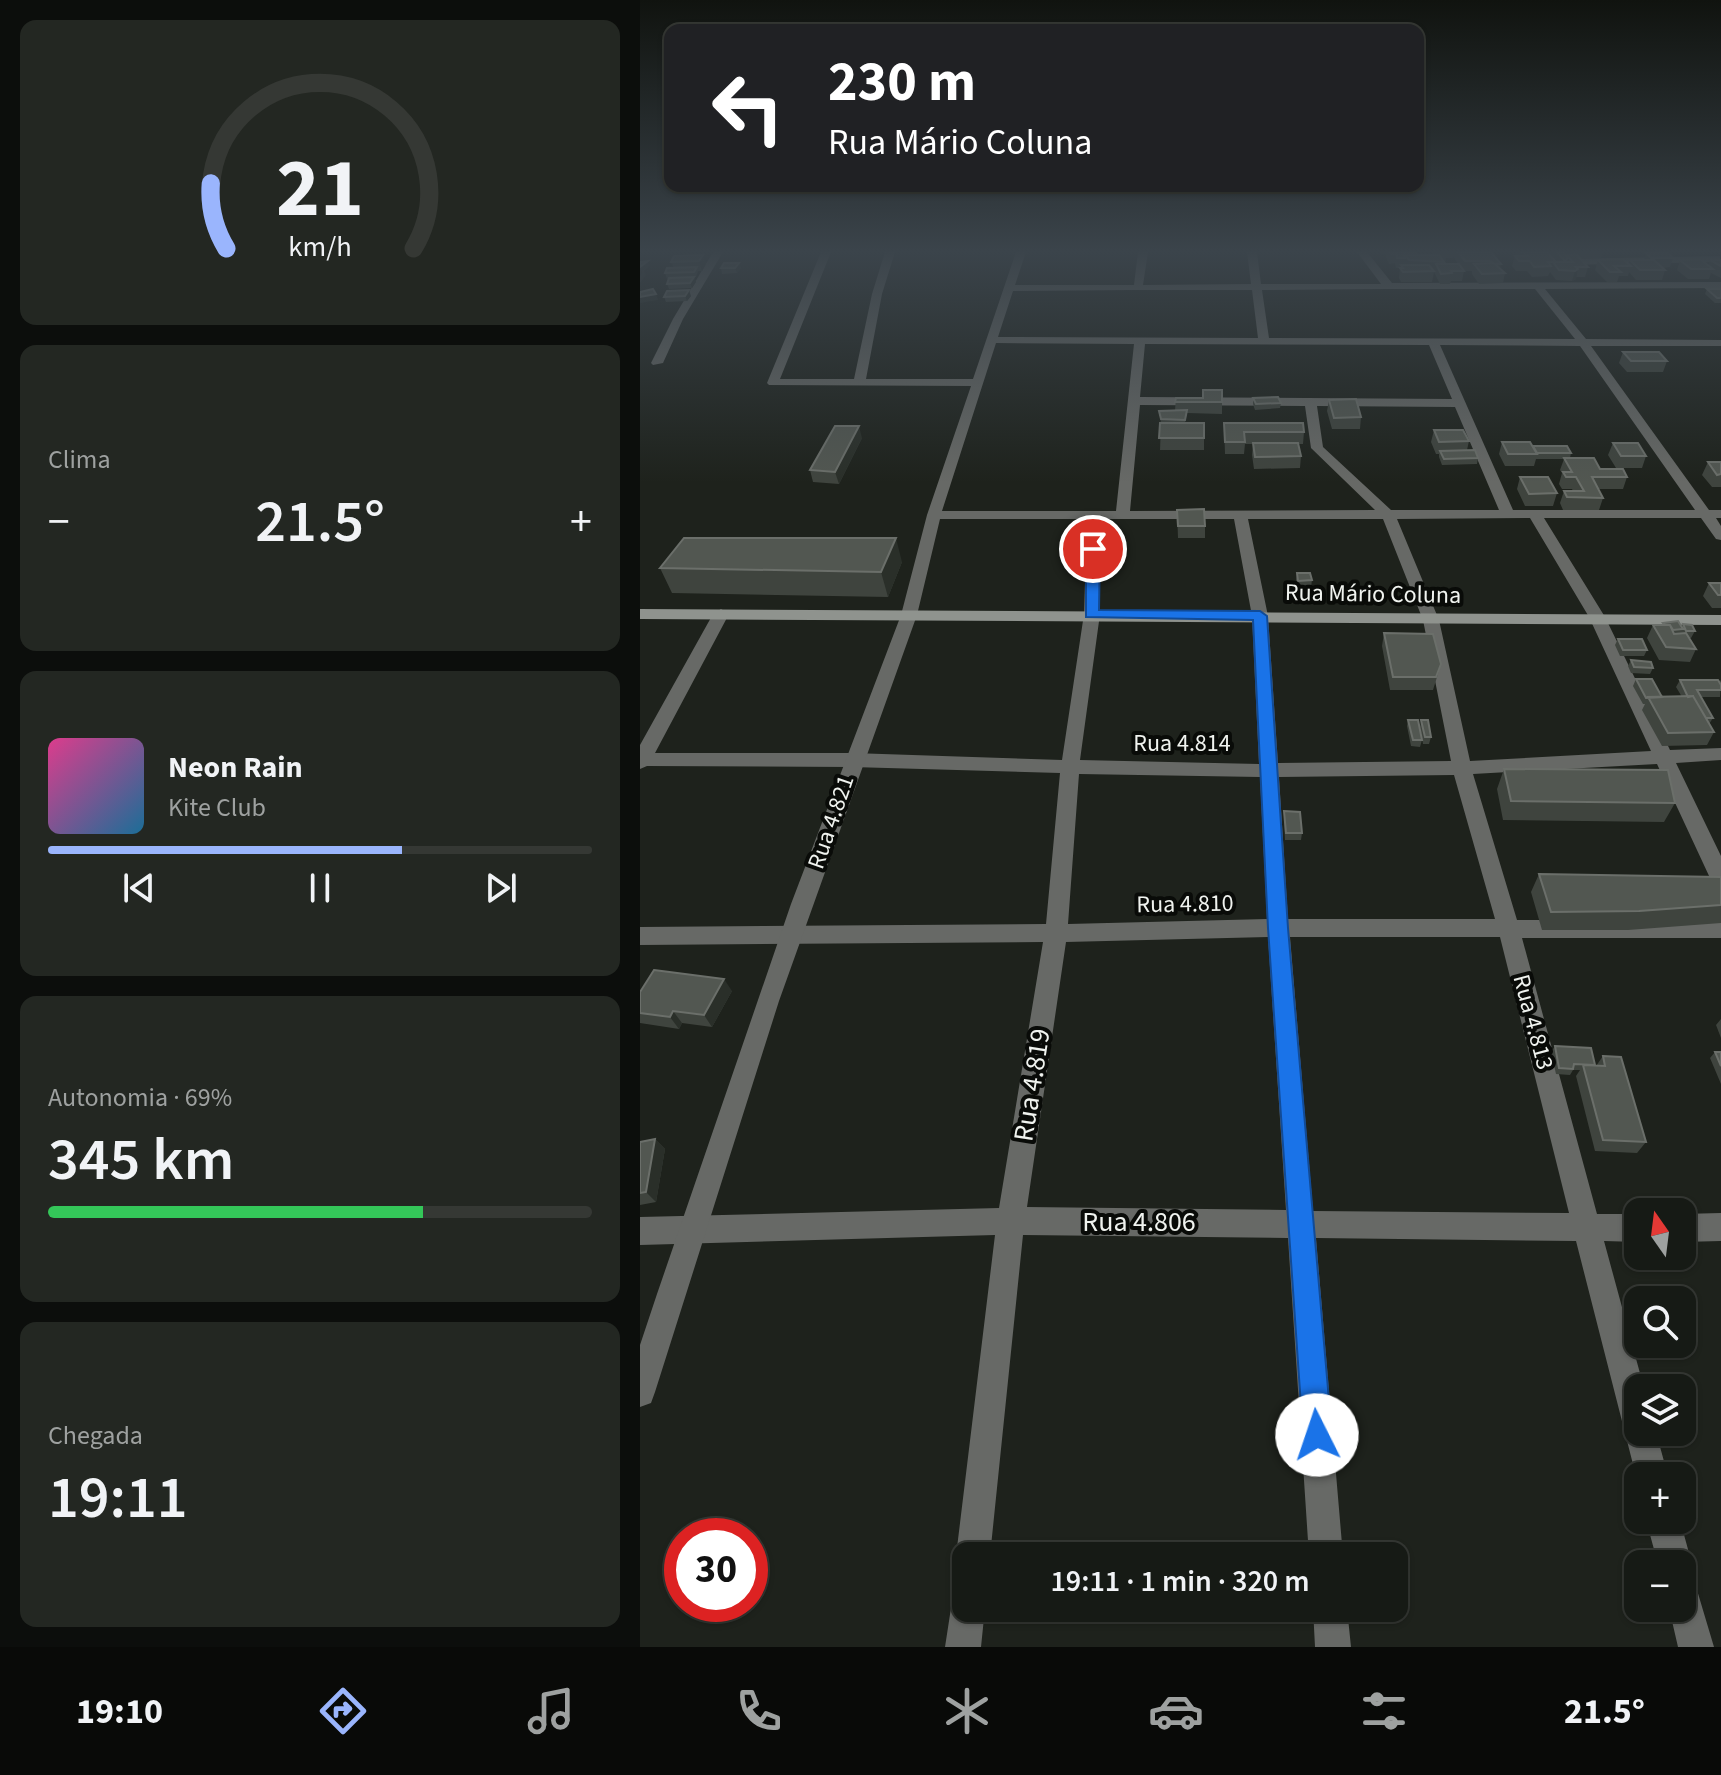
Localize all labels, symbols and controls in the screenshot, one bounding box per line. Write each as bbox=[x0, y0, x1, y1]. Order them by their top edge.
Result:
text: 230 m bbox=[828, 43, 976, 122]
icon: left bbox=[696, 56, 800, 160]
text: Rua Mário Coluna bbox=[828, 117, 1092, 168]
text: 21 bbox=[276, 129, 364, 247]
text: km/h bbox=[288, 227, 352, 267]
text: Clima bbox=[48, 441, 111, 478]
text: 21.5° bbox=[255, 480, 385, 565]
text: − bbox=[48, 491, 70, 554]
text: + bbox=[570, 491, 592, 554]
pin bbox=[1059, 515, 1127, 583]
icon: arrive bbox=[1071, 527, 1115, 571]
street label: Rua Mário Coluna bbox=[1285, 575, 1461, 613]
street label: Rua 4.814 bbox=[1133, 726, 1231, 761]
text: Neon Rain bbox=[168, 746, 303, 789]
street label: Rua 4.821 bbox=[799, 770, 863, 874]
text: Kite Club bbox=[168, 789, 266, 826]
icon: previous bbox=[117, 866, 161, 910]
icon: pause bbox=[298, 866, 342, 910]
icon: next bbox=[479, 866, 523, 910]
street label: Rua 4.810 bbox=[1136, 886, 1234, 922]
street label: Rua 4.813 bbox=[1504, 970, 1562, 1074]
street label: Rua 4.819 bbox=[1003, 1026, 1061, 1144]
text: Autonomia · 69% bbox=[48, 1079, 232, 1116]
text: 345 km bbox=[48, 1118, 234, 1203]
north arrow bbox=[1624, 1198, 1696, 1270]
map controls bbox=[1624, 1198, 1696, 1622]
street label: Rua 4.806 bbox=[1082, 1202, 1196, 1242]
button: search bbox=[1624, 1286, 1696, 1358]
button: layers bbox=[1624, 1374, 1696, 1446]
position arrow bbox=[1275, 1393, 1359, 1477]
text: Chegada bbox=[48, 1417, 143, 1454]
text: 19:11 bbox=[48, 1456, 188, 1541]
button: + bbox=[1624, 1462, 1696, 1534]
speed limit sign: 30 bbox=[664, 1518, 768, 1622]
button: − bbox=[1624, 1550, 1696, 1622]
text: 19:11 · 1 min · 320 m bbox=[1050, 1560, 1310, 1603]
icon: directions bbox=[315, 1683, 371, 1739]
icon: music bbox=[523, 1683, 579, 1739]
icon: phone bbox=[731, 1683, 787, 1739]
icon: climate bbox=[939, 1683, 995, 1739]
icon: car bbox=[1148, 1683, 1204, 1739]
icon: filters bbox=[1356, 1683, 1412, 1739]
text: 19:10 bbox=[76, 1686, 163, 1737]
text: 21.5° bbox=[1564, 1686, 1645, 1737]

